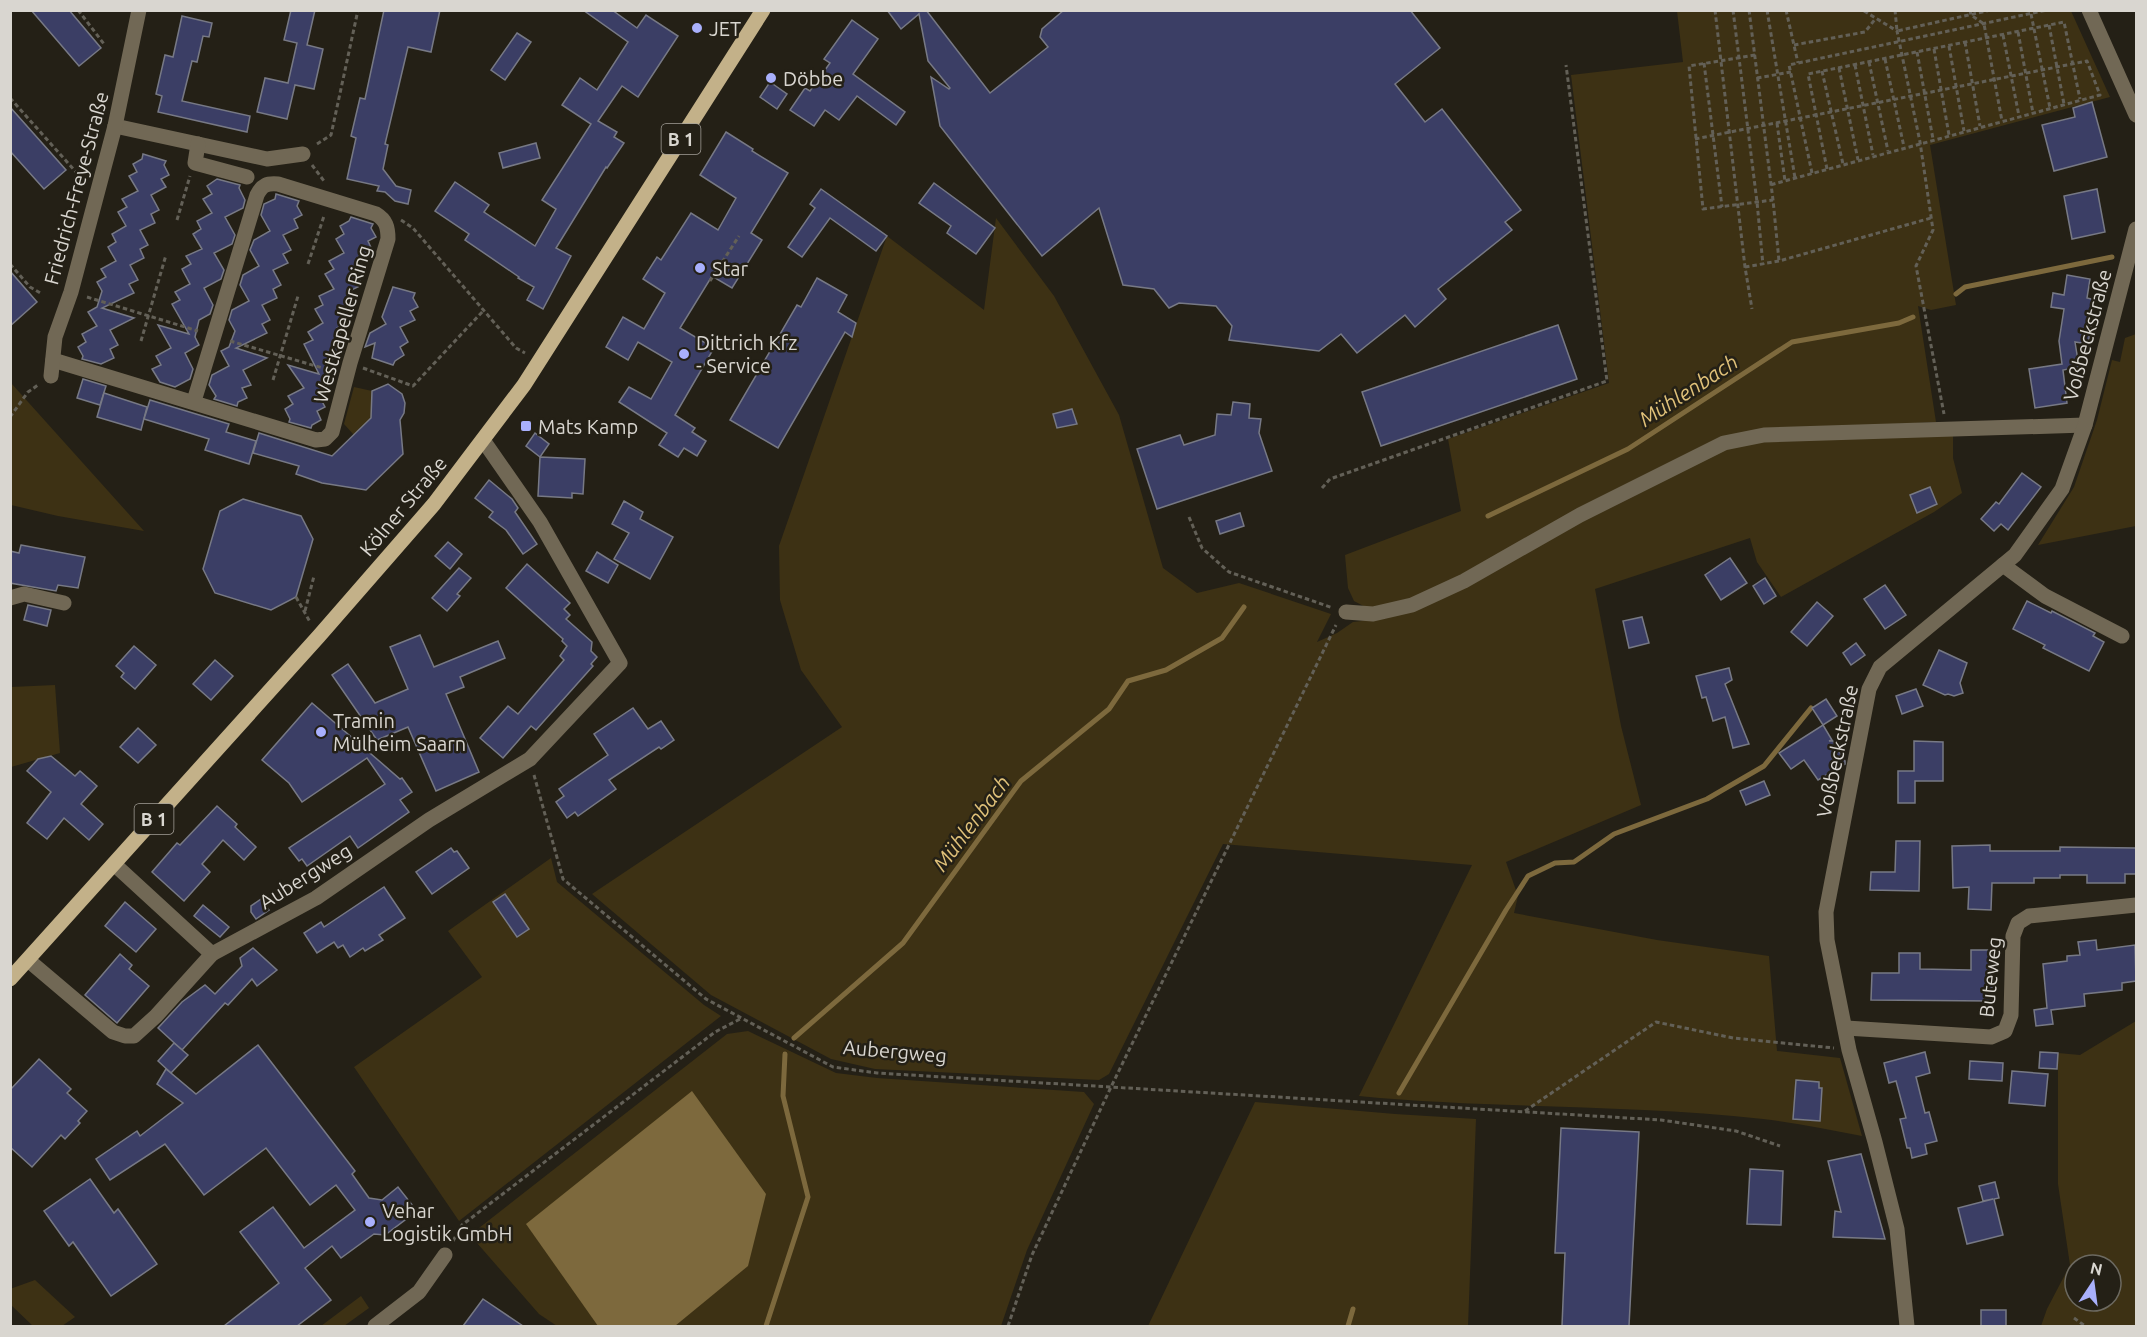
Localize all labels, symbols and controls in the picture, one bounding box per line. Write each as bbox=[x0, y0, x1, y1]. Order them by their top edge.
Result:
place label: JET bbox=[709, 17, 741, 40]
marker: JET bbox=[690, 21, 704, 35]
place label: Döbbe bbox=[783, 67, 843, 90]
marker: Döbbe bbox=[764, 71, 778, 85]
street label: Friedrich-Freye-Straße bbox=[39, 89, 113, 287]
road number: B 1 bbox=[662, 124, 700, 154]
street label: Westkapeller Ring bbox=[309, 243, 375, 405]
place label: Star bbox=[712, 257, 749, 280]
marker: Star bbox=[693, 261, 707, 275]
street label: Voßbeckstraße bbox=[2058, 267, 2116, 403]
place label: Dittrich Kfz - Service bbox=[696, 331, 797, 377]
marker: Dittrich Kfz - Service bbox=[677, 347, 691, 361]
water label: Mühlenbach bbox=[1634, 349, 1742, 431]
place label: Mats Kamp bbox=[538, 415, 638, 438]
marker: Mats Kamp bbox=[519, 419, 533, 433]
street label: Kölner Straße bbox=[355, 452, 451, 560]
street label: Voßbeckstraße bbox=[1812, 682, 1862, 820]
place label: Tramin Mülheim Saarn bbox=[333, 709, 466, 755]
marker: Tramin Mülheim Saarn bbox=[314, 725, 328, 739]
water label: Mühlenbach bbox=[927, 771, 1015, 875]
road number: B 1 bbox=[134, 804, 174, 834]
street label: Aubergweg bbox=[255, 839, 355, 913]
street label: Buteweg bbox=[1974, 936, 2006, 1018]
street label: Aubergweg bbox=[842, 1035, 948, 1067]
place label: Vehar Logistik GmbH bbox=[382, 1199, 512, 1245]
marker: Vehar Logistik GmbH bbox=[363, 1215, 377, 1229]
north arrow bbox=[2063, 1253, 2123, 1313]
text: N bbox=[2089, 1258, 2104, 1278]

